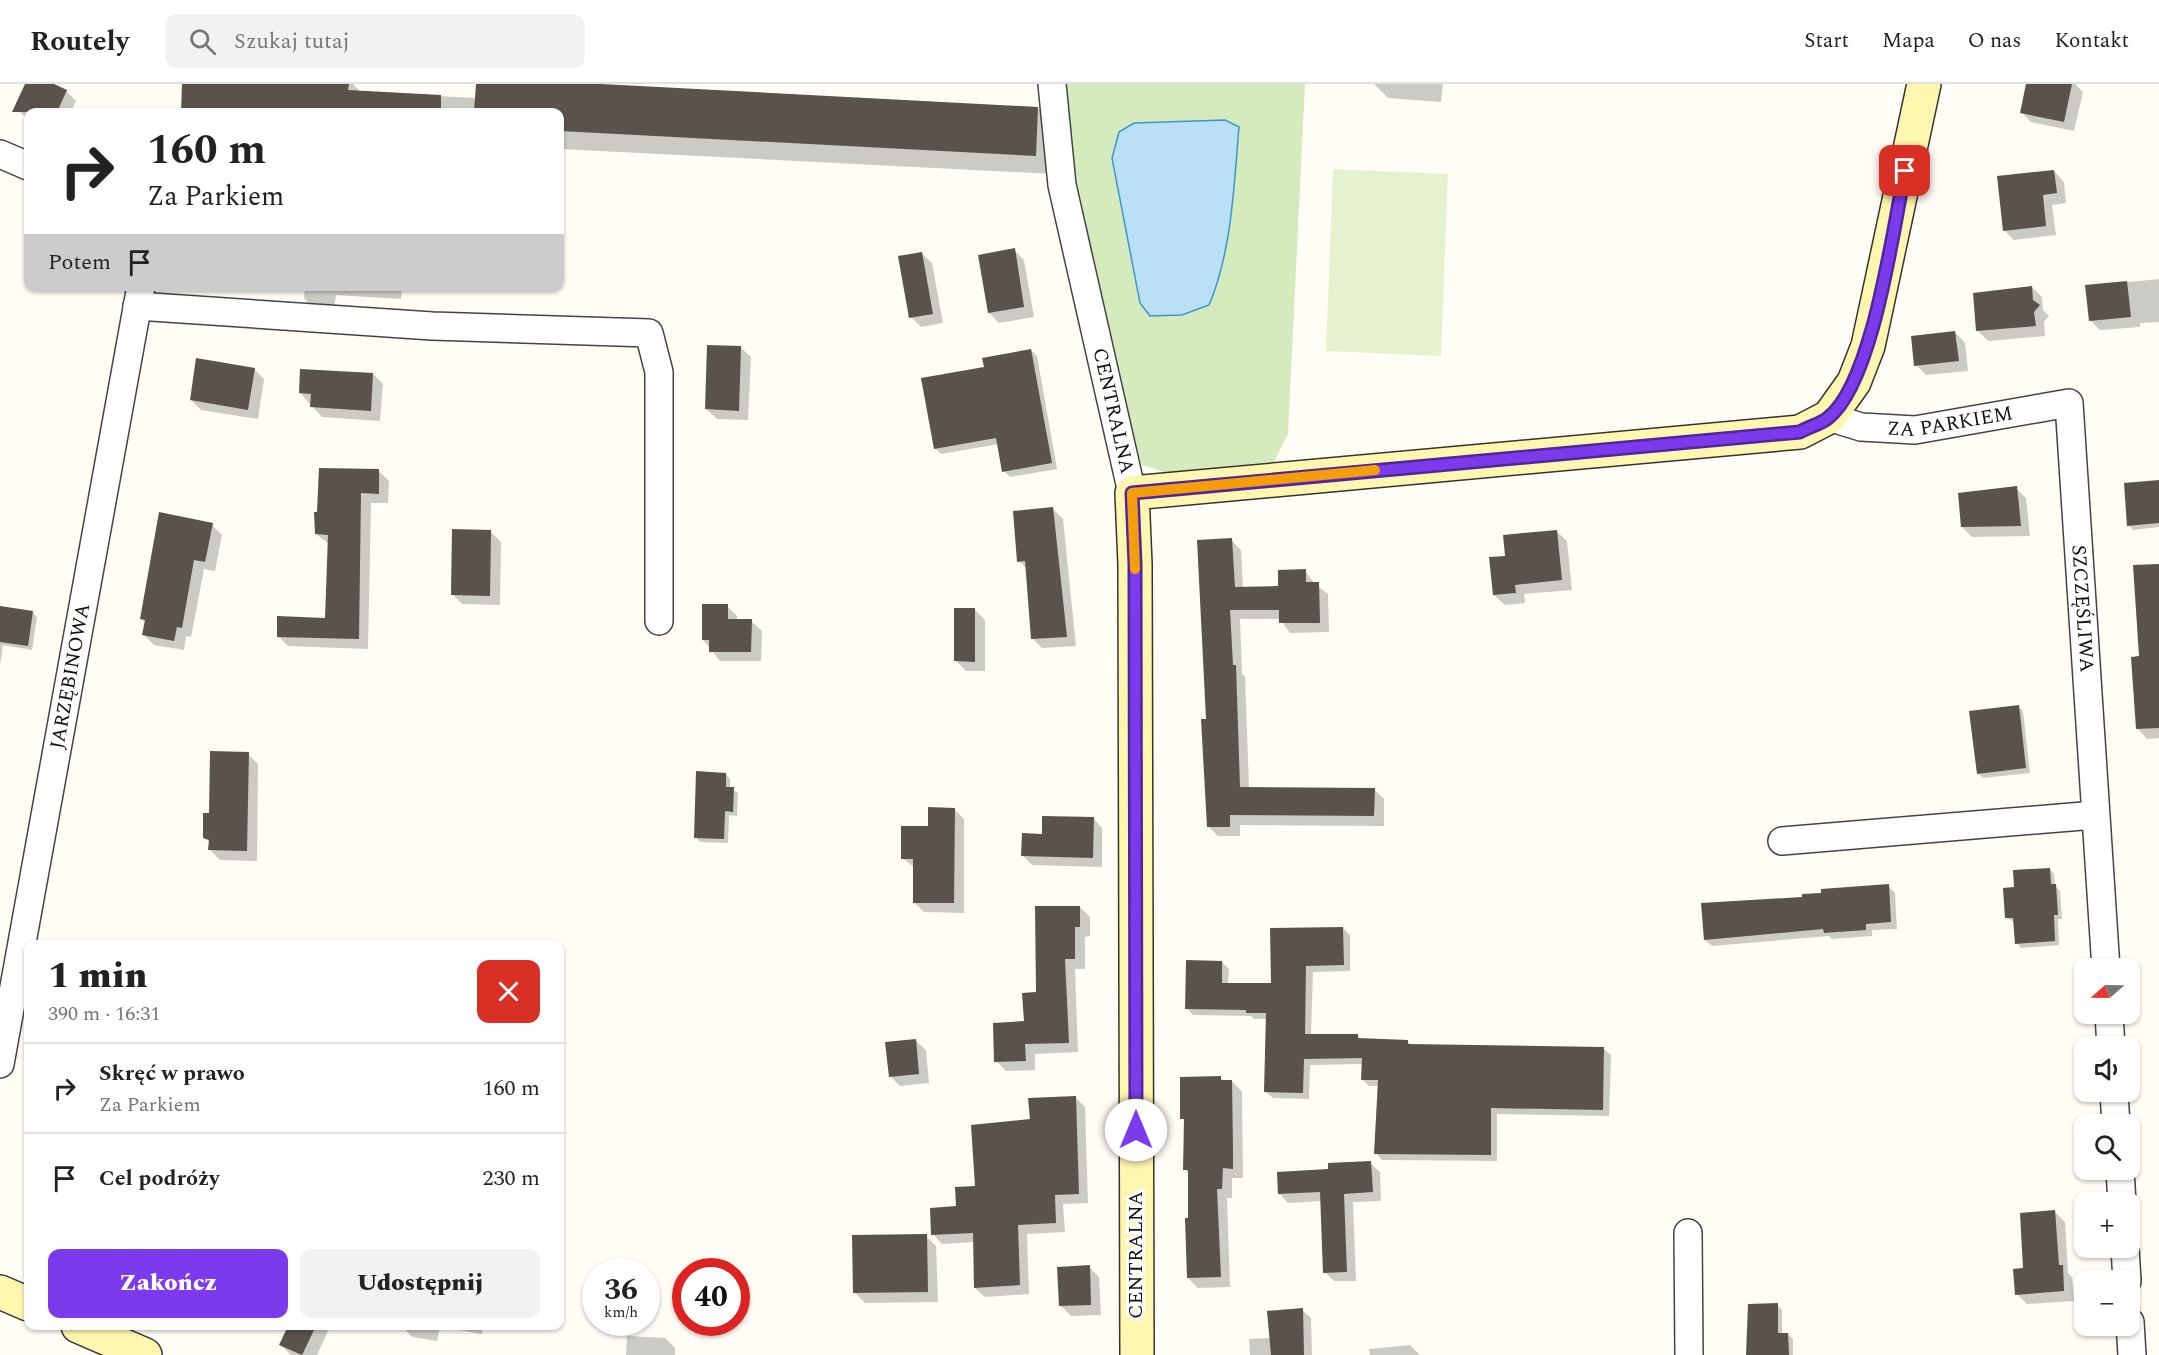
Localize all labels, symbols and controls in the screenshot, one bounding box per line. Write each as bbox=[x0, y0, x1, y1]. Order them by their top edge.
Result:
search box bbox=[165, 14, 585, 68]
text: Routely bbox=[30, 20, 129, 63]
icon: search bbox=[186, 25, 219, 58]
text: Szukaj tutaj bbox=[234, 25, 350, 58]
text: Start bbox=[1804, 25, 1849, 57]
text: Mapa bbox=[1882, 25, 1935, 57]
text: O nas bbox=[1968, 25, 2021, 57]
text: Kontakt bbox=[2054, 25, 2129, 57]
text: 160 m bbox=[147, 119, 266, 182]
icon: right bbox=[48, 132, 126, 210]
pin bbox=[1879, 145, 1930, 196]
icon: arrive bbox=[1888, 154, 1921, 187]
text: Za Parkiem bbox=[147, 176, 284, 218]
text: Potem bbox=[48, 246, 111, 279]
icon: arrive bbox=[123, 246, 156, 279]
street label: CENTRALNA bbox=[1084, 345, 1142, 477]
street label: ZA PARKIEM bbox=[1886, 398, 2015, 445]
street label: SZCZĘŚLIWA bbox=[2063, 544, 2102, 673]
street label: JARZĘBINOWA bbox=[42, 601, 98, 752]
text: 1 min bbox=[48, 949, 148, 1004]
north arrow bbox=[2074, 958, 2140, 1024]
map controls bbox=[2074, 958, 2140, 1336]
button: close bbox=[477, 960, 540, 1023]
text: 390 m · 16:31 bbox=[48, 999, 160, 1029]
button: sound bbox=[2074, 1036, 2140, 1102]
text: Skręć w prawo bbox=[99, 1057, 245, 1090]
icon: right bbox=[48, 1072, 81, 1105]
text: 160 m bbox=[483, 1072, 540, 1105]
text: Za Parkiem bbox=[99, 1090, 201, 1120]
position arrow bbox=[1104, 1098, 1168, 1162]
button: search bbox=[2074, 1114, 2140, 1180]
icon: arrive bbox=[48, 1162, 81, 1195]
text: Cel podróży bbox=[99, 1162, 219, 1195]
text: 230 m bbox=[483, 1162, 540, 1195]
street label: CENTRALNA bbox=[1121, 1191, 1151, 1319]
button: + bbox=[2074, 1192, 2140, 1258]
button: Zakończ bbox=[48, 1249, 288, 1318]
button: Udostępnij bbox=[300, 1249, 540, 1318]
speed limit sign: 40 bbox=[672, 1258, 750, 1336]
text: 36 bbox=[604, 1267, 638, 1313]
button: − bbox=[2074, 1270, 2140, 1336]
text: km/h bbox=[604, 1301, 638, 1324]

